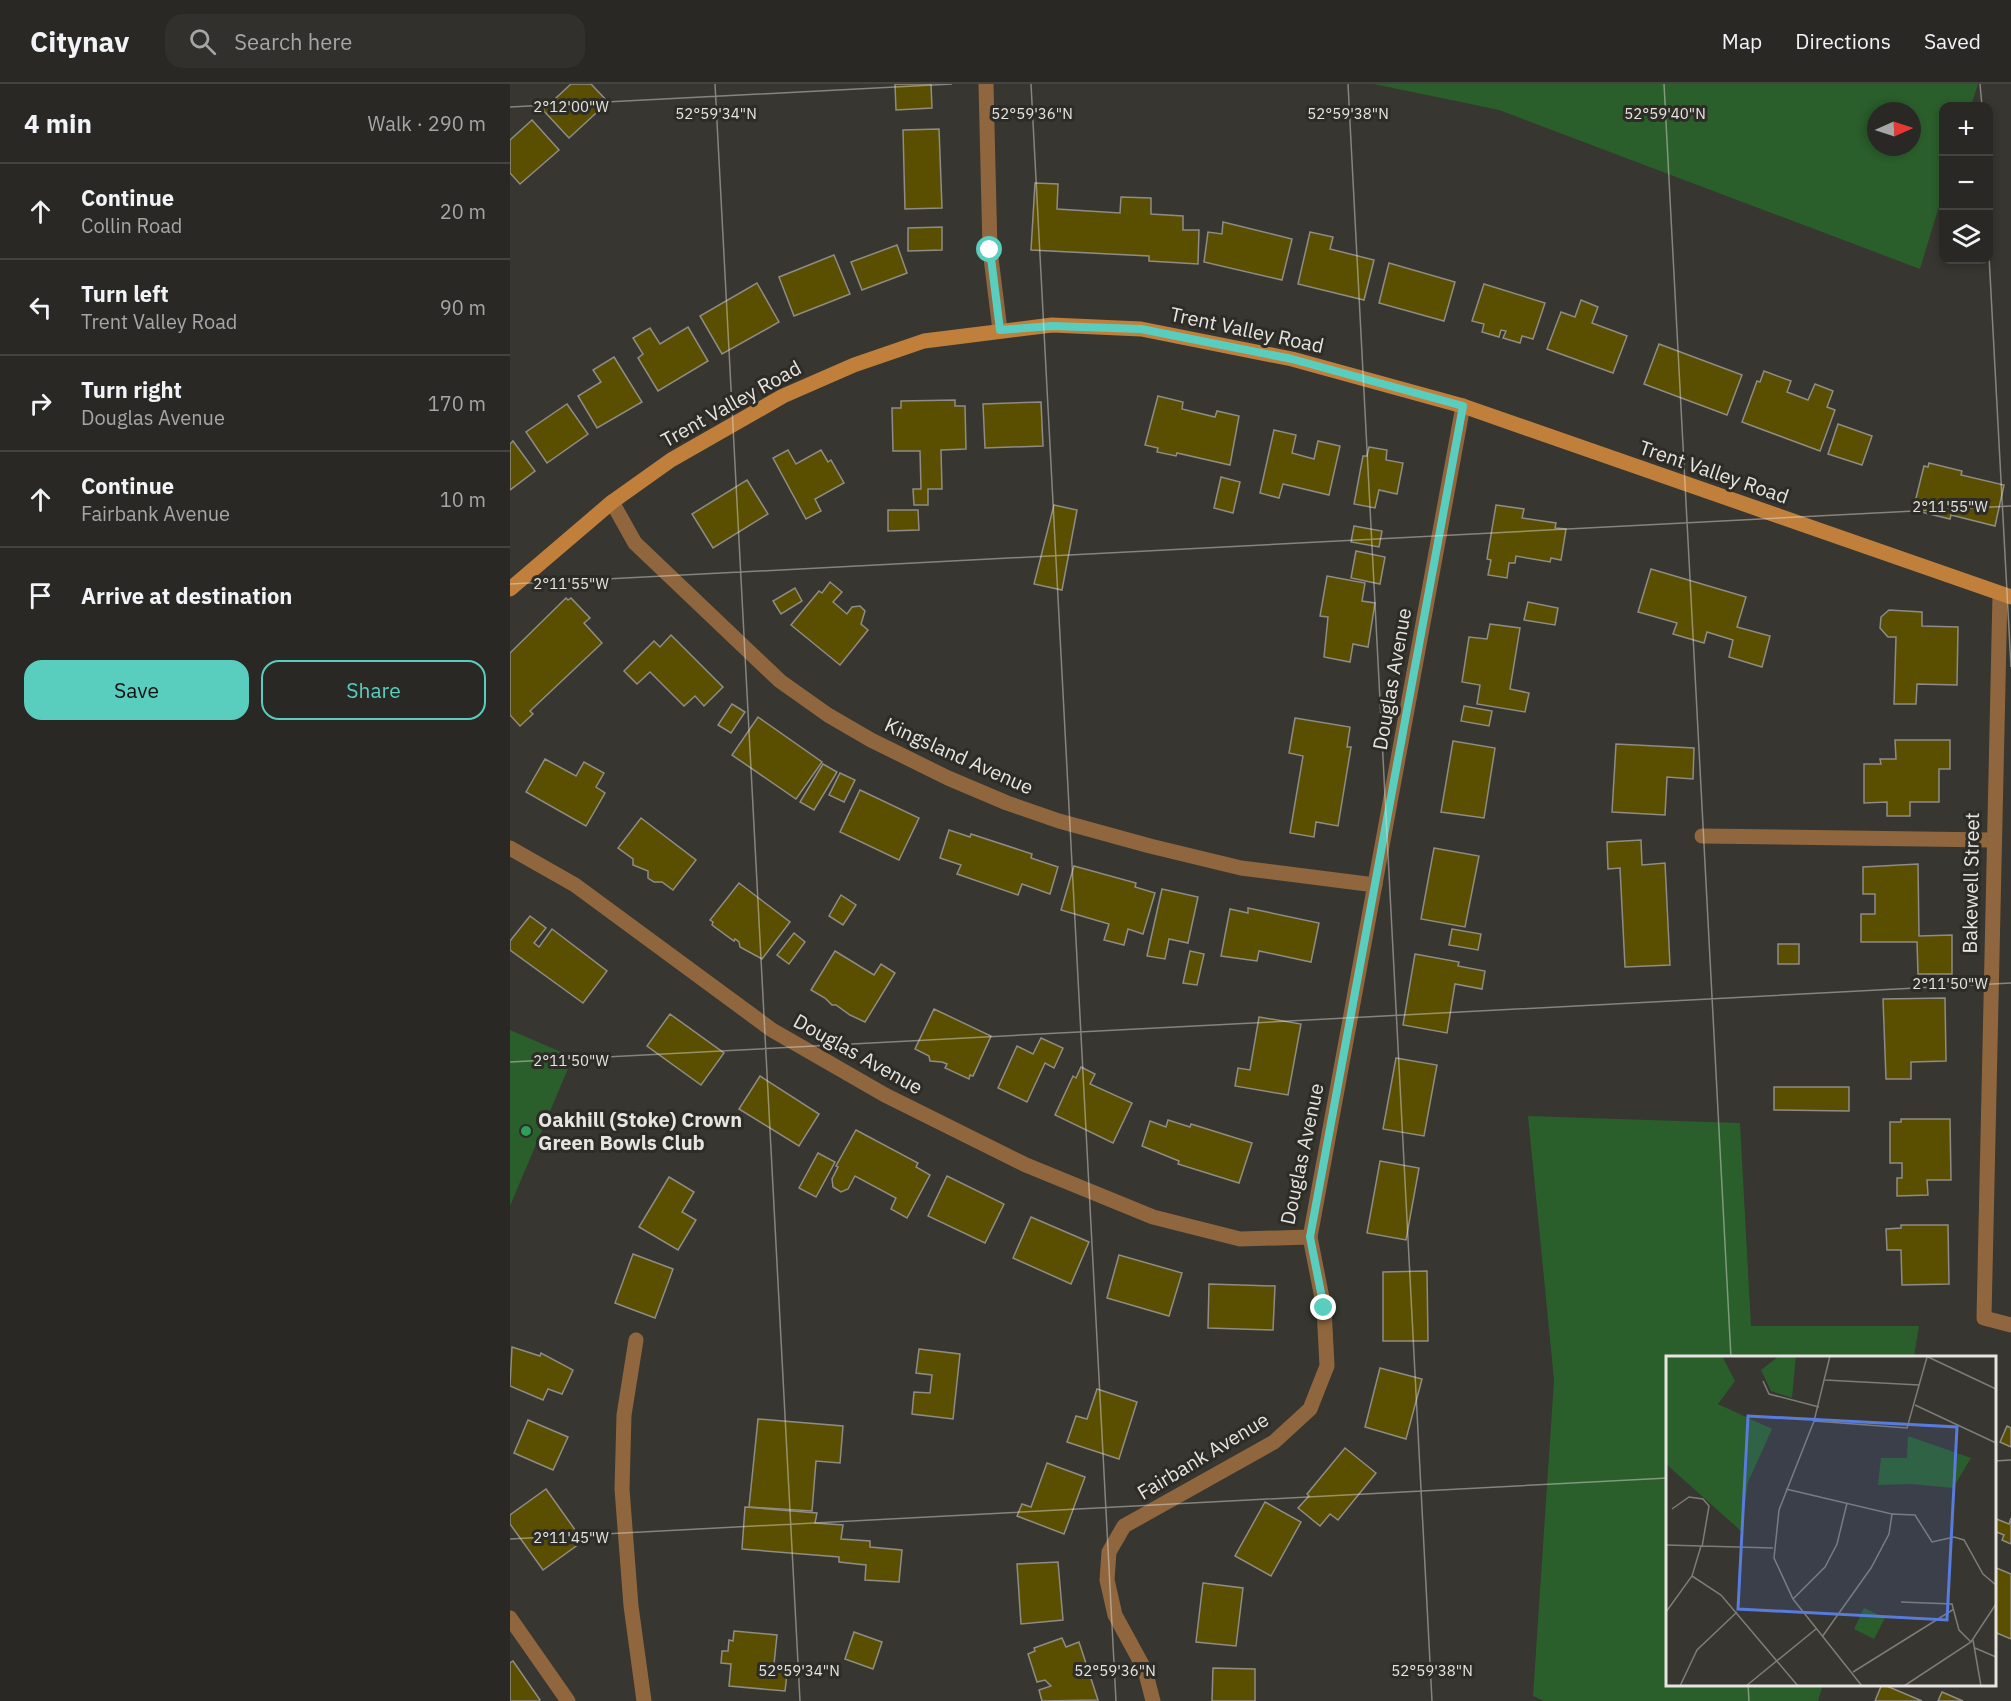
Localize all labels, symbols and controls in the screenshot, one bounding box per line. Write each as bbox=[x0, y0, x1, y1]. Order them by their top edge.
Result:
search box bbox=[165, 14, 585, 68]
text: Citynav bbox=[30, 23, 129, 60]
icon: search bbox=[186, 25, 219, 58]
text: Search here bbox=[234, 27, 352, 56]
text: Map bbox=[1722, 27, 1762, 55]
text: Directions bbox=[1795, 27, 1891, 55]
text: Saved bbox=[1924, 27, 1981, 55]
text: 2°12'00"W bbox=[533, 97, 609, 116]
north arrow bbox=[1867, 102, 1921, 156]
map controls bbox=[1939, 102, 1993, 264]
button: + bbox=[1939, 102, 1993, 156]
text: 52°59'34"N bbox=[675, 104, 757, 123]
text: 52°59'36"N bbox=[991, 104, 1073, 123]
text: 52°59'38"N bbox=[1307, 104, 1389, 123]
text: 52°59'40"N bbox=[1624, 104, 1706, 123]
text: 4 min bbox=[24, 106, 92, 140]
text: Walk · 290 m bbox=[368, 110, 486, 137]
button: − bbox=[1939, 156, 1993, 210]
text: Continue bbox=[81, 183, 174, 212]
icon: ahead bbox=[24, 195, 57, 228]
text: 20 m bbox=[440, 198, 486, 225]
button: layers bbox=[1939, 210, 1993, 264]
text: Collin Road bbox=[81, 212, 182, 239]
route start bbox=[976, 236, 1002, 262]
text: Turn left bbox=[81, 279, 169, 308]
icon: left bbox=[24, 291, 57, 324]
text: 90 m bbox=[440, 294, 486, 321]
street label: Trent Valley Road bbox=[1168, 300, 1326, 359]
text: Trent Valley Road bbox=[81, 308, 237, 335]
street label: Trent Valley Road bbox=[656, 354, 806, 453]
text: Turn right bbox=[81, 375, 182, 404]
icon: right bbox=[24, 387, 57, 420]
text: 170 m bbox=[428, 390, 486, 417]
text: Douglas Avenue bbox=[81, 404, 225, 431]
street label: Trent Valley Road bbox=[1636, 433, 1793, 510]
text: Continue bbox=[81, 471, 174, 500]
icon: ahead bbox=[24, 483, 57, 516]
text: 10 m bbox=[440, 486, 486, 513]
text: 2°11'55"W bbox=[1912, 497, 1988, 516]
text: Fairbank Avenue bbox=[81, 500, 230, 527]
text: 2°11'55"W bbox=[533, 574, 609, 593]
icon: arrive bbox=[24, 579, 57, 612]
text: Arrive at destination bbox=[81, 581, 292, 610]
street label: Douglas Avenue bbox=[1366, 606, 1417, 752]
button: Save bbox=[24, 660, 249, 720]
button: Share bbox=[261, 660, 486, 720]
street label: Kingsland Avenue bbox=[881, 711, 1038, 800]
street label: Bakewell Street bbox=[1956, 812, 1985, 954]
text: 2°11'50"W bbox=[1912, 974, 1988, 993]
street label: Douglas Avenue bbox=[789, 1007, 928, 1100]
text: 2°11'50"W bbox=[533, 1051, 609, 1070]
street label: Douglas Avenue bbox=[1273, 1081, 1330, 1227]
place label: Oakhill (Stoke) Crown Green Bowls Club bbox=[538, 1106, 742, 1156]
marker: Oakhill (Stoke) Crown Green Bowls Club bbox=[519, 1124, 533, 1138]
route end bbox=[1310, 1294, 1336, 1320]
inset map bbox=[1666, 1356, 1996, 1686]
street label: Fairbank Avenue bbox=[1132, 1406, 1274, 1506]
text: 2°11'45"W bbox=[533, 1528, 609, 1547]
text: 52°59'34"N bbox=[758, 1661, 840, 1680]
text: 52°59'36"N bbox=[1074, 1661, 1156, 1680]
text: 52°59'38"N bbox=[1391, 1661, 1473, 1680]

